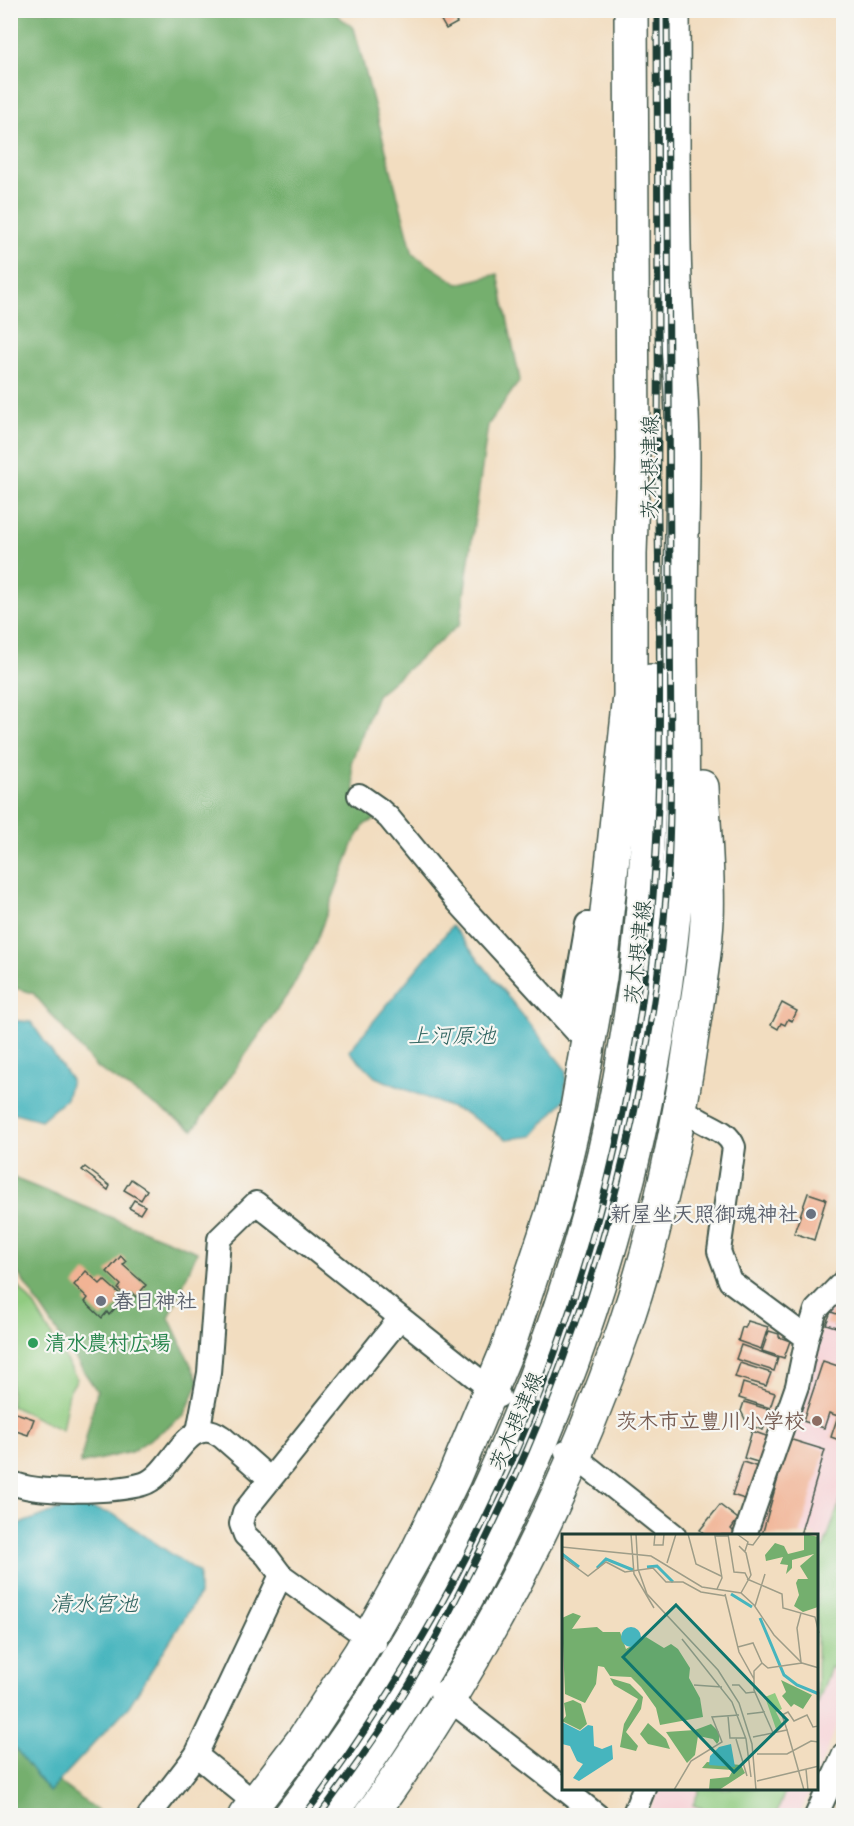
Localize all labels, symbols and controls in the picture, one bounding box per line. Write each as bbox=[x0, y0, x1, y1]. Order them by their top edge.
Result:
street label: 茨木摂津線 bbox=[637, 415, 662, 520]
street label: 茨木摂津線 bbox=[620, 898, 655, 1005]
water label: 上河原池 bbox=[408, 1022, 497, 1049]
place label: 新屋坐天照御魂神社 bbox=[610, 1201, 799, 1226]
marker: 新屋坐天照御魂神社 bbox=[804, 1207, 818, 1221]
place label: 春日神社 bbox=[113, 1288, 197, 1313]
marker: 春日神社 bbox=[94, 1294, 108, 1308]
place label: 清水農村広場 bbox=[45, 1330, 171, 1355]
marker: 清水農村広場 bbox=[26, 1336, 40, 1350]
street label: 茨木摂津線 bbox=[484, 1368, 548, 1474]
place label: 茨木市立豊川小学校 bbox=[616, 1408, 805, 1433]
marker: 茨木市立豊川小学校 bbox=[810, 1414, 824, 1428]
inset map bbox=[562, 1534, 818, 1790]
water label: 清水宮池 bbox=[50, 1590, 139, 1617]

